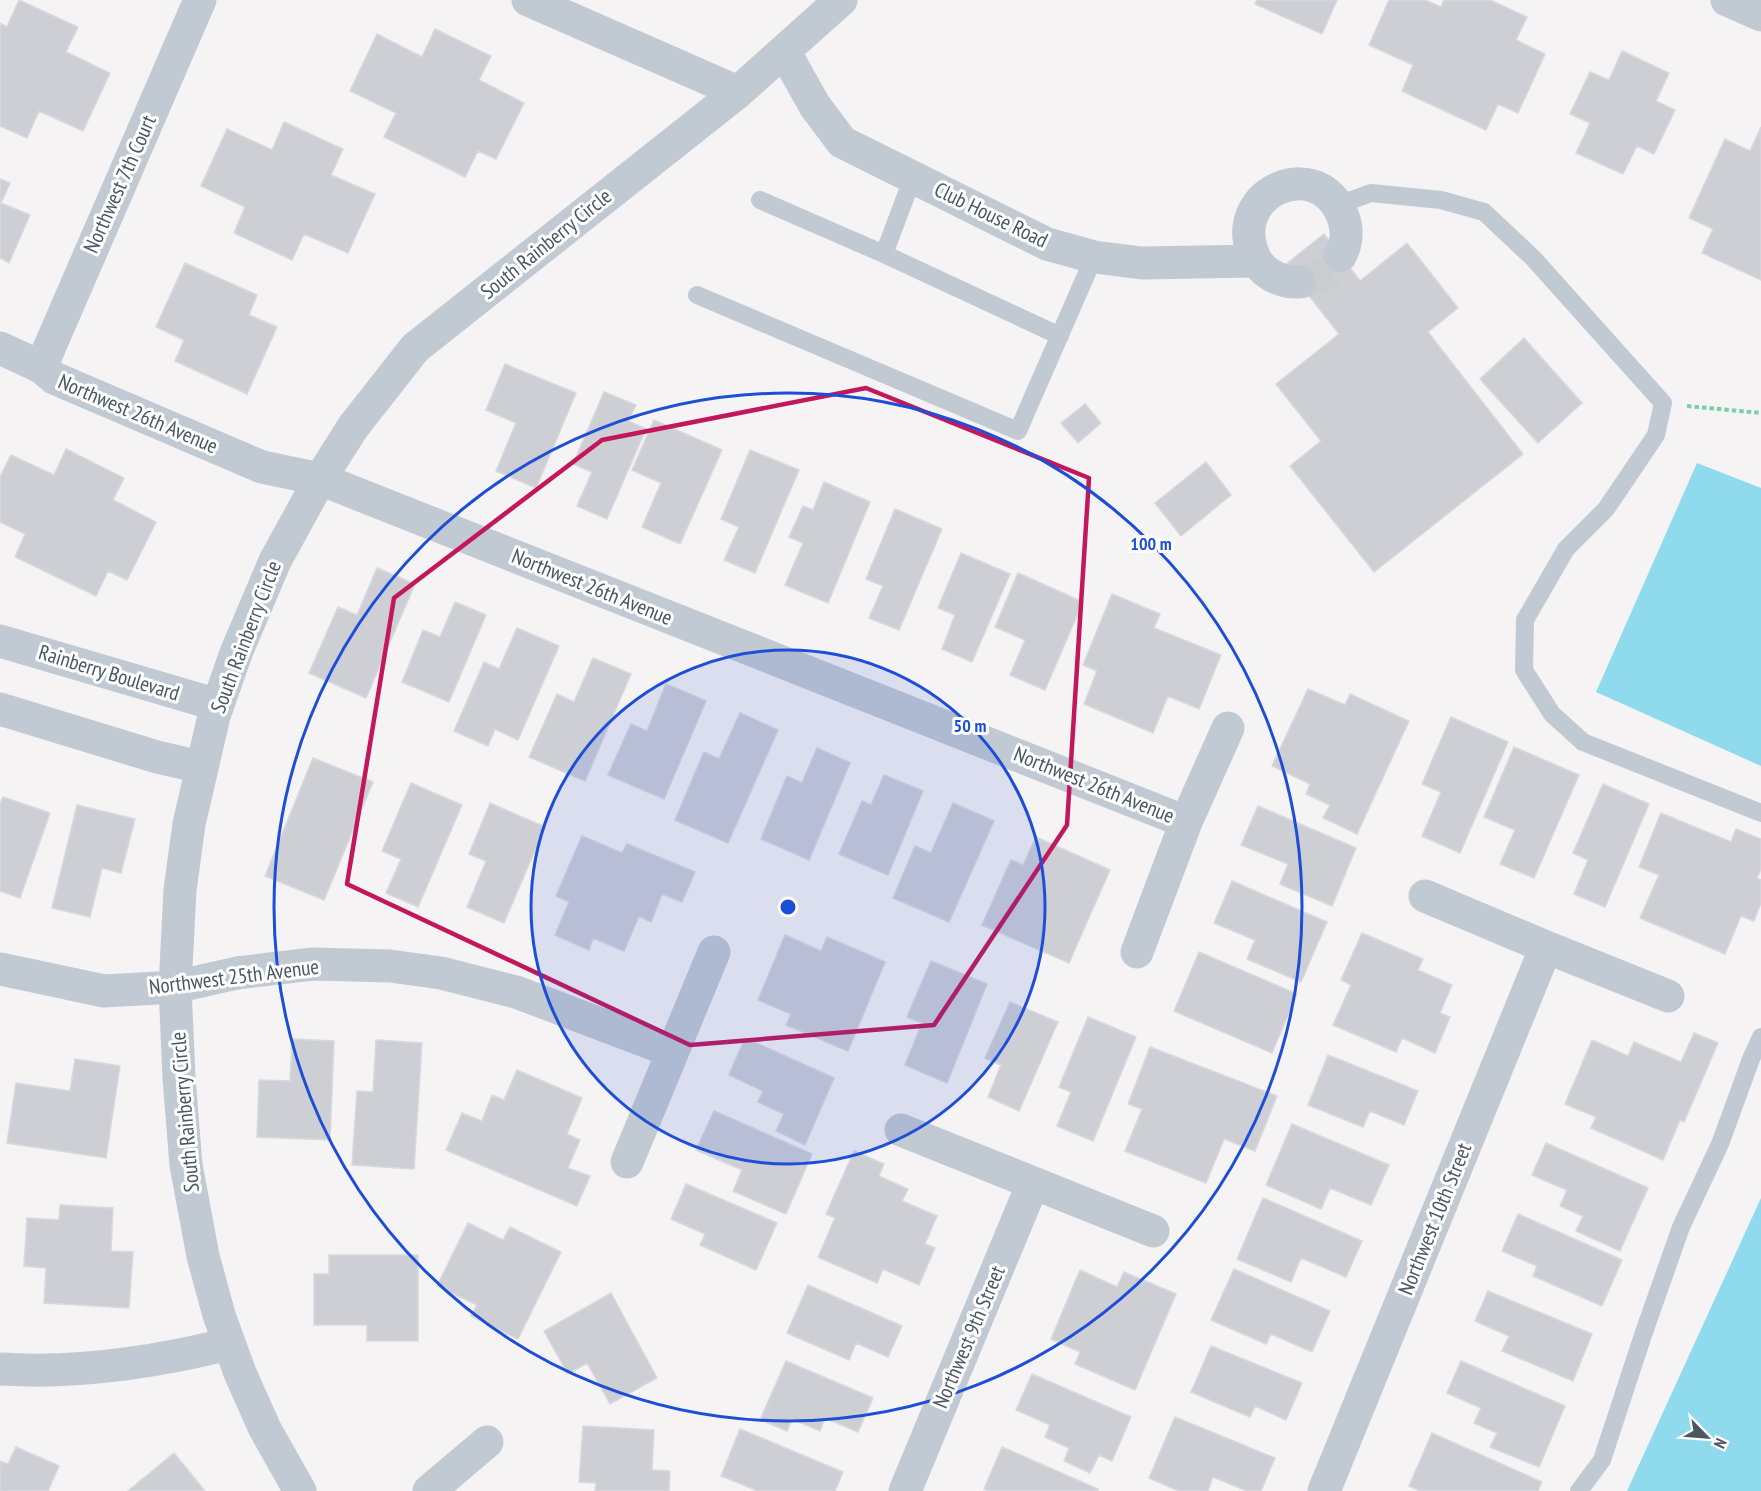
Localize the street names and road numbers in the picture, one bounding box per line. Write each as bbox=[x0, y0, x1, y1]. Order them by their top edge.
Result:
street label: Northwest 7th Court bbox=[77, 111, 162, 257]
street label: Club House Road bbox=[930, 176, 1052, 254]
street label: South Rainberry Circle bbox=[475, 182, 617, 305]
street label: Northwest 26th Avenue bbox=[54, 368, 222, 459]
street label: Northwest 26th Avenue bbox=[508, 542, 676, 631]
street label: South Rainberry Circle bbox=[204, 557, 287, 717]
street label: Rainberry Boulevard bbox=[35, 638, 183, 707]
street label: Northwest 26th Avenue bbox=[1010, 740, 1178, 829]
street label: Northwest 25th Avenue bbox=[148, 953, 320, 1000]
street label: South Rainberry Circle bbox=[164, 1031, 205, 1193]
street label: Northwest 10th Street bbox=[1392, 1139, 1477, 1299]
street label: Northwest 9th Street bbox=[926, 1261, 1011, 1412]

